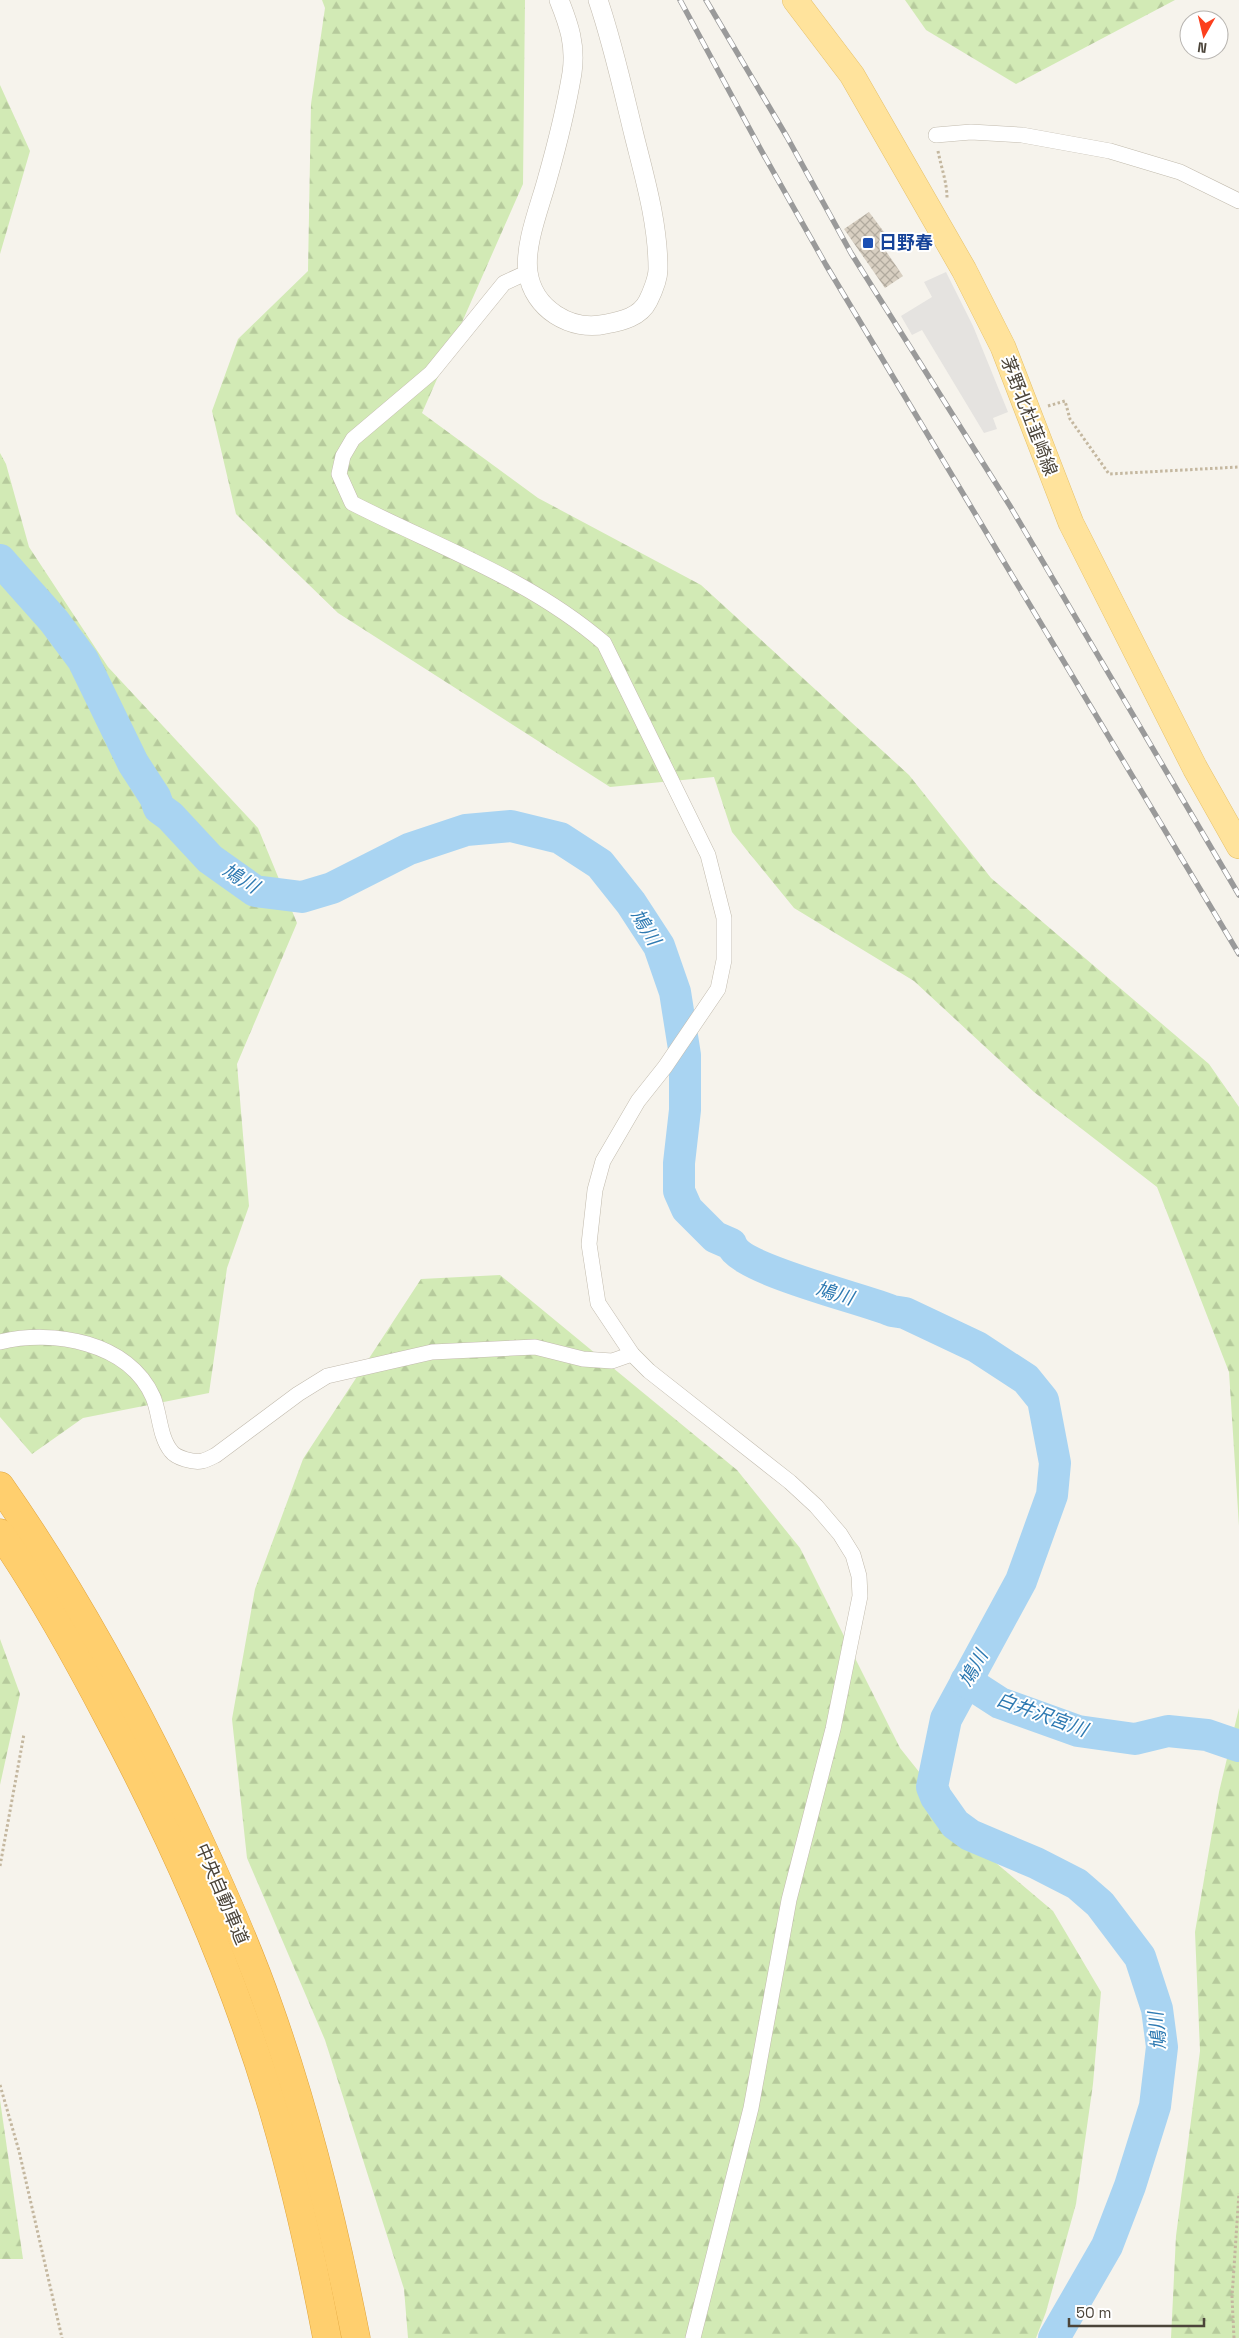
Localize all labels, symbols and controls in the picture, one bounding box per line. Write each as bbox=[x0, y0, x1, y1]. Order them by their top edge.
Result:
north arrow bbox=[1179, 10, 1229, 60]
text: N bbox=[1196, 38, 1208, 57]
place label: 日野春 bbox=[879, 231, 933, 254]
marker: 日野春 bbox=[861, 236, 875, 250]
street label: 茅野北杜韮崎線 bbox=[996, 353, 1063, 479]
water label: 鳩川 bbox=[218, 858, 265, 900]
water label: 鳩川 bbox=[625, 905, 667, 952]
water label: 鳩川 bbox=[813, 1276, 858, 1311]
water label: 鳩川 bbox=[953, 1644, 995, 1691]
water label: 白井沢宮川 bbox=[993, 1686, 1093, 1743]
street label: 中央自動車道 bbox=[191, 1840, 254, 1948]
water label: 鳩川 bbox=[1143, 2009, 1172, 2051]
scale bar bbox=[1069, 2296, 1204, 2328]
text: 50 m bbox=[1076, 2303, 1111, 2322]

